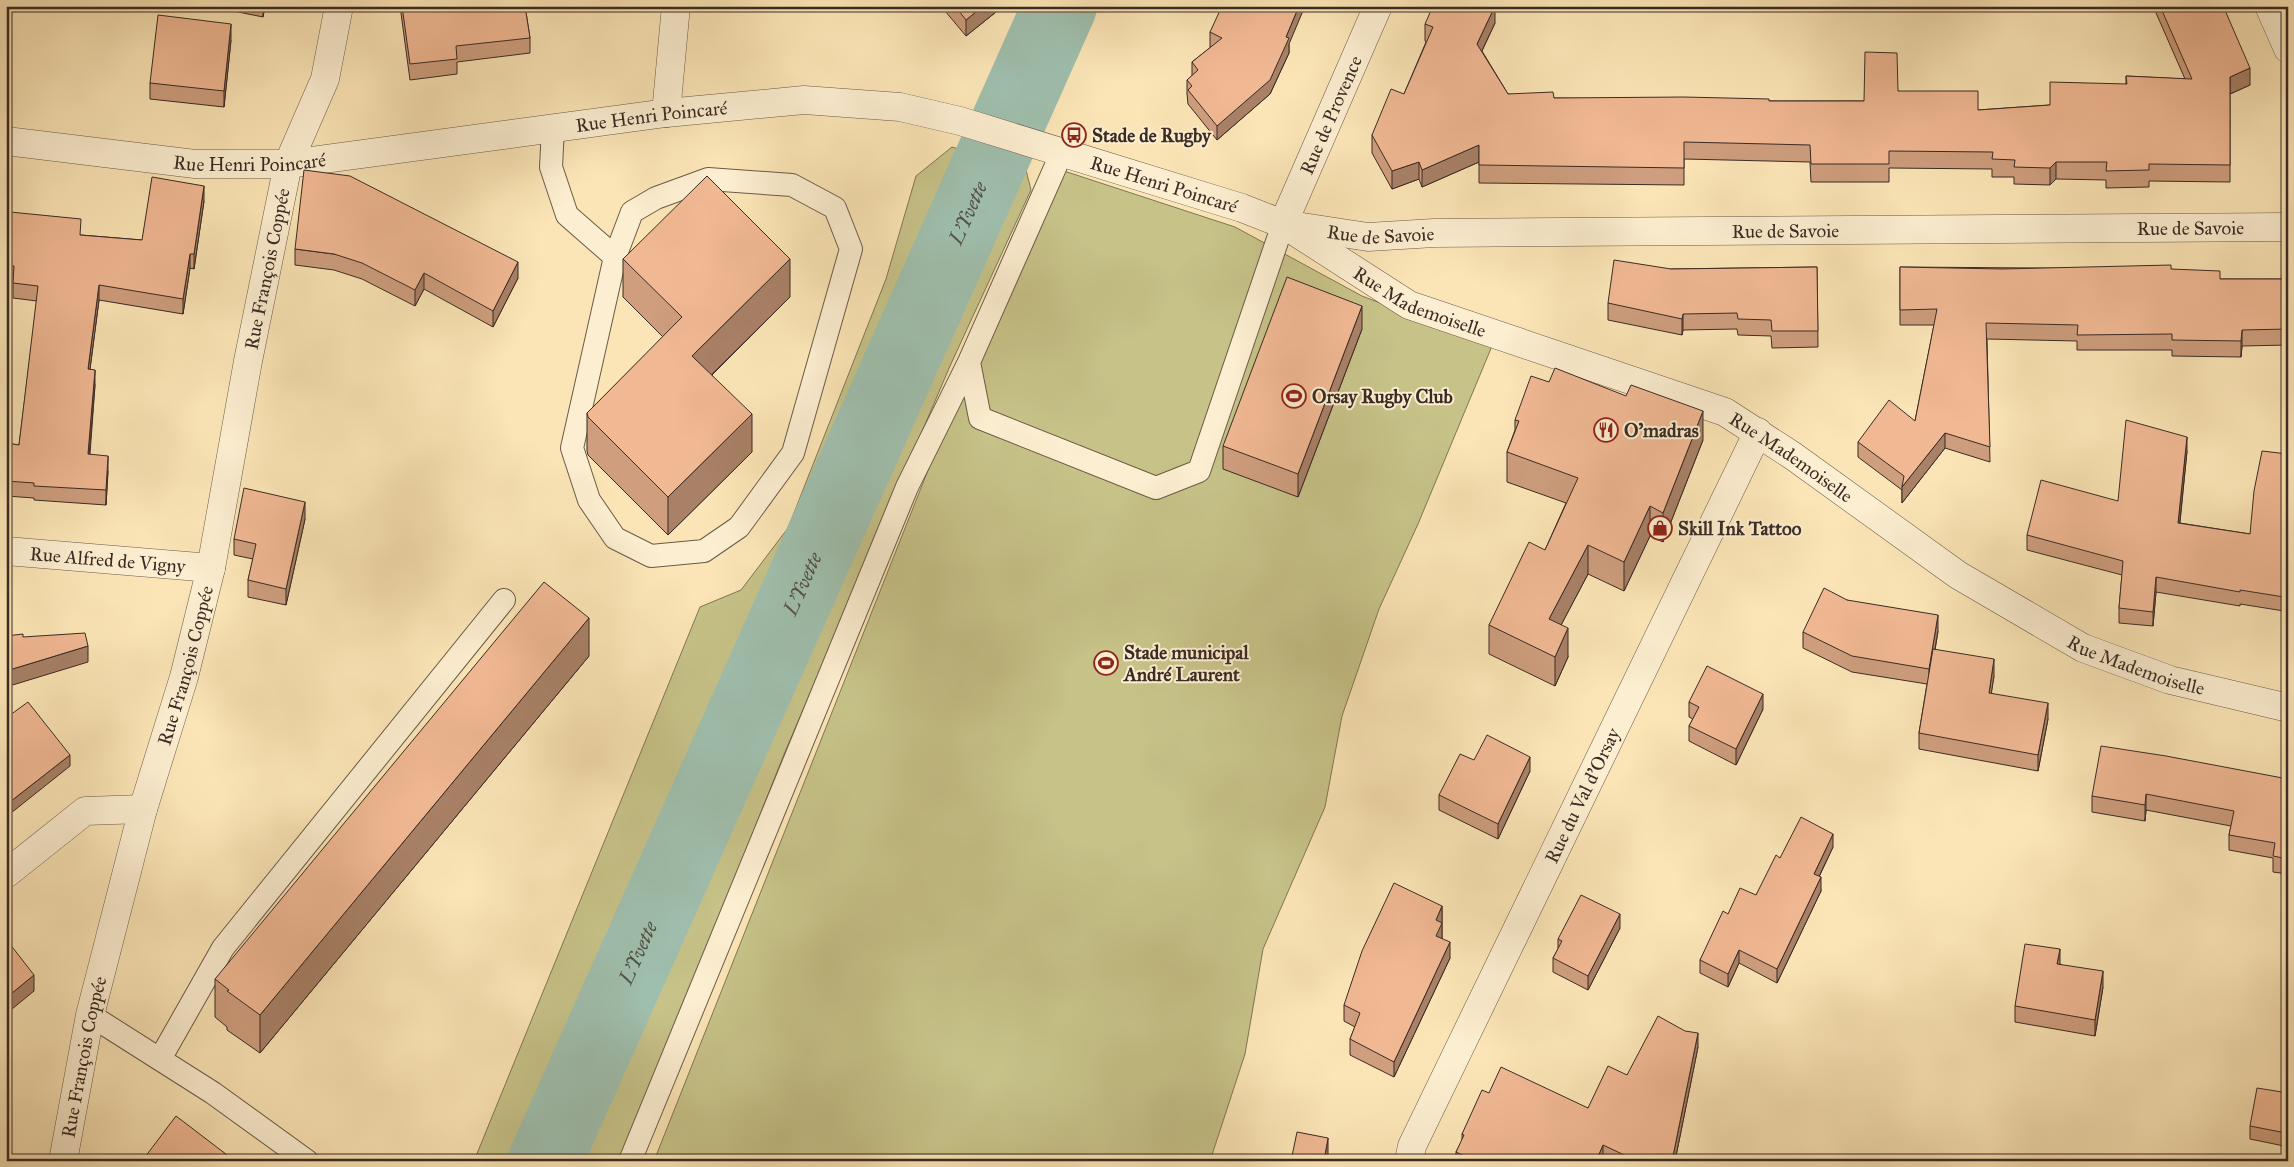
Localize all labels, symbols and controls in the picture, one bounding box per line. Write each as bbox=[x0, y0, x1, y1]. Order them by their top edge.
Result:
street label: Rue de Provence bbox=[1295, 52, 1367, 178]
street label: Rue Henri Poincaré bbox=[574, 96, 729, 137]
bus stop icon: Stade de Rugby bbox=[1061, 122, 1087, 148]
place label: Stade de Rugby bbox=[1092, 124, 1212, 148]
street label: Rue Henri Poincaré bbox=[172, 148, 327, 176]
street label: Rue Henri Poincaré bbox=[1088, 150, 1241, 218]
water label: L'Yvette bbox=[943, 177, 992, 249]
street label: Rue François Coppée bbox=[239, 186, 294, 352]
street label: Rue de Savoie bbox=[2137, 216, 2244, 240]
street label: Rue de Savoie bbox=[1326, 219, 1435, 249]
street label: Rue de Savoie bbox=[1732, 219, 1839, 242]
street label: Rue Mademoiselle bbox=[1349, 261, 1489, 342]
sports icon: Orsay Rugby Club bbox=[1281, 383, 1307, 409]
place label: Orsay Rugby Club bbox=[1312, 385, 1453, 409]
street label: Rue Mademoiselle bbox=[1725, 407, 1858, 507]
restaurant icon: O'madras bbox=[1593, 417, 1619, 443]
place label: O'madras bbox=[1624, 419, 1699, 442]
shop icon: Skill Ink Tattoo bbox=[1647, 515, 1673, 541]
place label: Skill Ink Tattoo bbox=[1678, 517, 1802, 540]
street label: Rue Alfred de Vigny bbox=[29, 542, 187, 577]
water label: L'Yvette bbox=[778, 548, 827, 620]
street label: Rue François Coppée bbox=[152, 583, 218, 748]
street label: Rue Mademoiselle bbox=[2063, 630, 2207, 699]
place label: Stade municipal André Laurent bbox=[1122, 641, 1249, 686]
sports icon: Stade municipal André Laurent bbox=[1093, 650, 1119, 676]
street label: Rue du Val d'Orsay bbox=[1539, 723, 1625, 867]
water label: L'Yvette bbox=[613, 917, 662, 989]
street label: Rue François Coppée bbox=[56, 974, 111, 1140]

